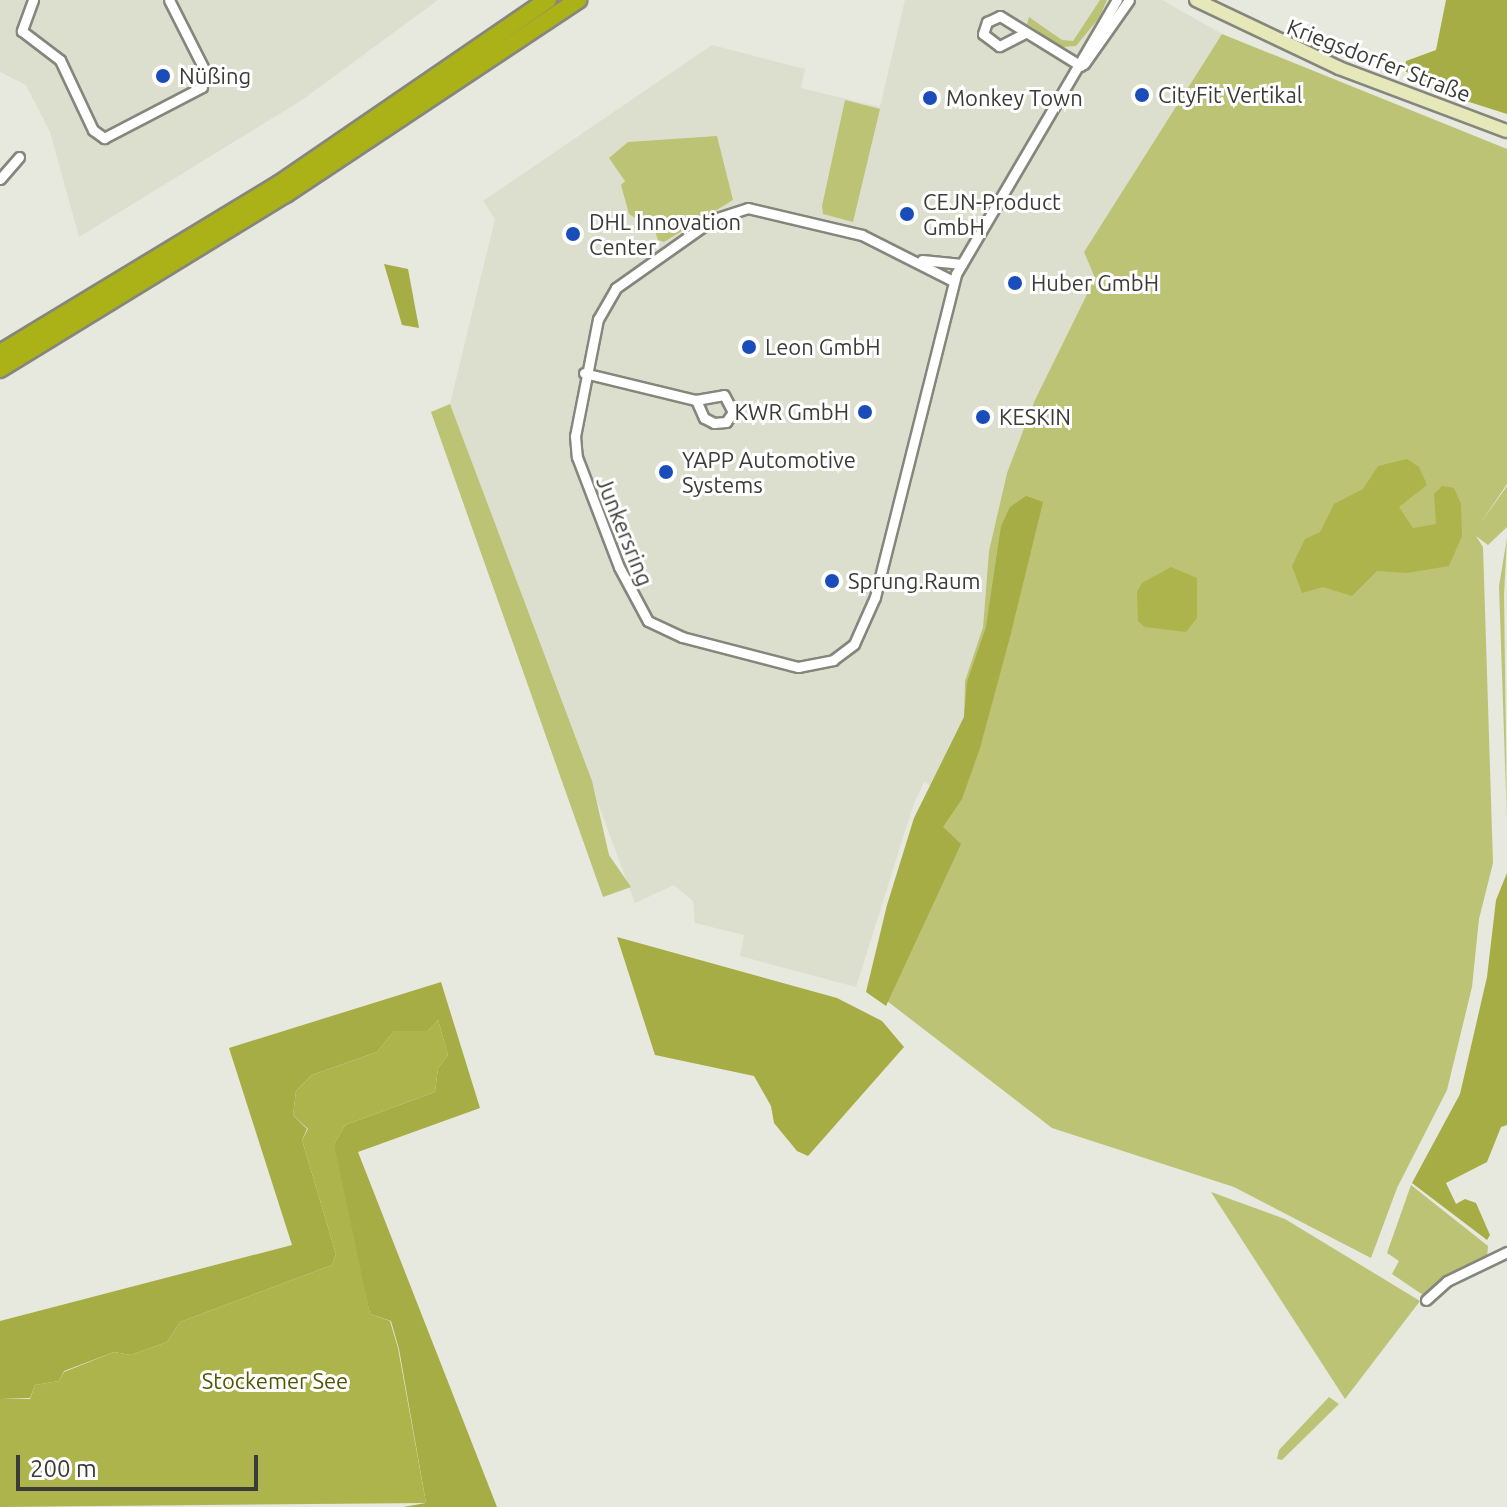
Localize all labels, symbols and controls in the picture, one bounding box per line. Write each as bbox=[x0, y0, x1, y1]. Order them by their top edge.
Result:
street label: Kriegsdorfer Straße bbox=[1283, 13, 1475, 107]
place label: Nüßing bbox=[179, 63, 251, 89]
marker: Nüßing bbox=[154, 67, 172, 85]
place label: CityFit Vertikal bbox=[1158, 82, 1303, 108]
place label: Monkey Town bbox=[946, 85, 1083, 111]
marker: CityFit Vertikal bbox=[1133, 86, 1151, 104]
marker: Monkey Town bbox=[921, 89, 939, 107]
place label: CEJN-Product GmbH bbox=[923, 188, 1061, 240]
marker: CEJN-Product GmbH bbox=[898, 205, 916, 223]
place label: DHL Innovation Center bbox=[589, 208, 741, 260]
marker: DHL Innovation Center bbox=[564, 225, 582, 243]
place label: Huber GmbH bbox=[1031, 270, 1159, 296]
marker: Huber GmbH bbox=[1006, 274, 1024, 292]
place label: Leon GmbH bbox=[765, 334, 881, 360]
marker: Leon GmbH bbox=[740, 338, 758, 356]
place label: KWR GmbH bbox=[735, 399, 849, 425]
marker: KWR GmbH bbox=[856, 403, 874, 421]
place label: KESKIN bbox=[999, 404, 1071, 430]
marker: KESKIN bbox=[974, 408, 992, 426]
place label: YAPP Automotive Systems bbox=[682, 446, 856, 498]
marker: YAPP Automotive Systems bbox=[657, 463, 675, 481]
street label: Junkersring bbox=[591, 472, 659, 590]
place label: Sprung.Raum bbox=[848, 568, 980, 594]
marker: Sprung.Raum bbox=[823, 572, 841, 590]
park label: Stockemer See bbox=[202, 1368, 348, 1394]
scale bar bbox=[20, 1439, 262, 1489]
text: 200 m bbox=[30, 1455, 97, 1482]

